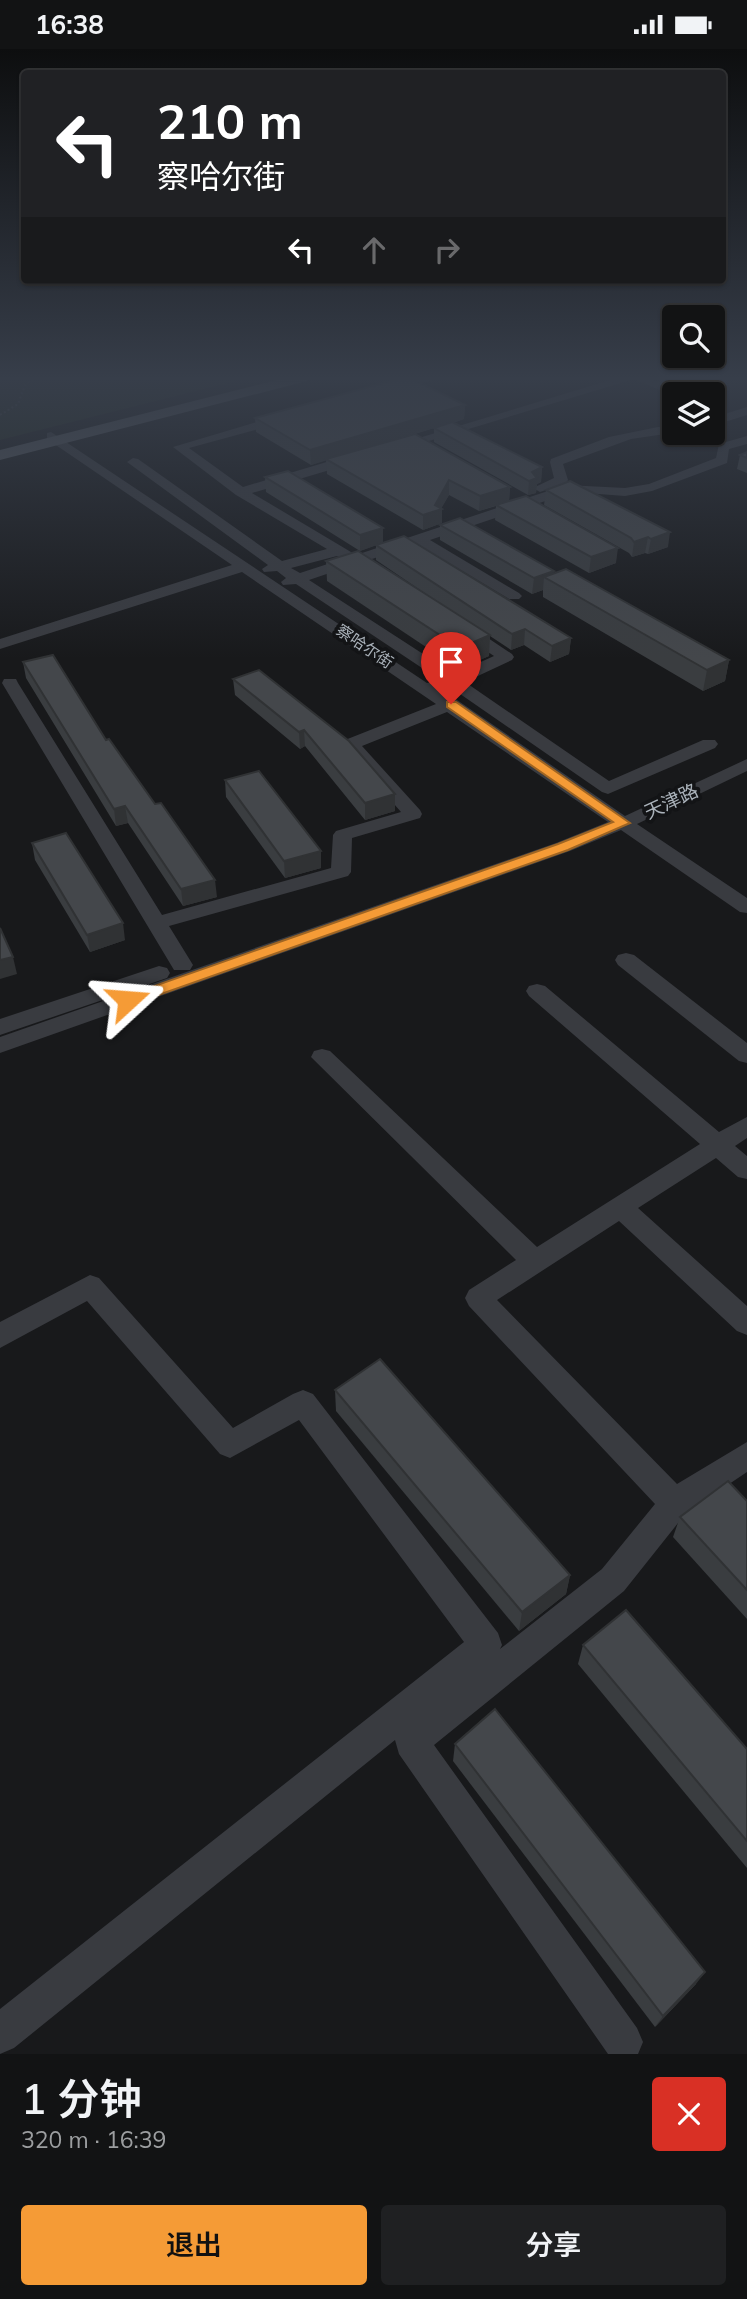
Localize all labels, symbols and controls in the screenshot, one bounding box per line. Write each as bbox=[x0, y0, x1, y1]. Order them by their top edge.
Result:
text: 16:38 bbox=[35, 8, 104, 41]
text: 210 m bbox=[157, 90, 303, 151]
icon: left bbox=[42, 98, 133, 189]
text: 察哈尔街 bbox=[157, 156, 285, 196]
icon: left bbox=[282, 231, 320, 269]
icon: ahead bbox=[355, 231, 393, 269]
icon: right bbox=[428, 231, 466, 269]
map controls bbox=[662, 305, 725, 445]
button: search bbox=[662, 305, 725, 368]
button: layers bbox=[662, 382, 725, 445]
street label: 察哈尔街 bbox=[333, 620, 397, 672]
pin bbox=[421, 632, 481, 704]
icon: arrive bbox=[432, 643, 470, 681]
street label: 天津路 bbox=[640, 778, 702, 824]
position arrow bbox=[91, 963, 165, 1037]
text: 1 分钟 bbox=[21, 2072, 141, 2125]
button: close bbox=[652, 2077, 726, 2151]
text: 320 m · 16:39 bbox=[21, 2125, 166, 2154]
button: 退出 bbox=[21, 2205, 367, 2285]
button: 分享 bbox=[381, 2205, 726, 2285]

